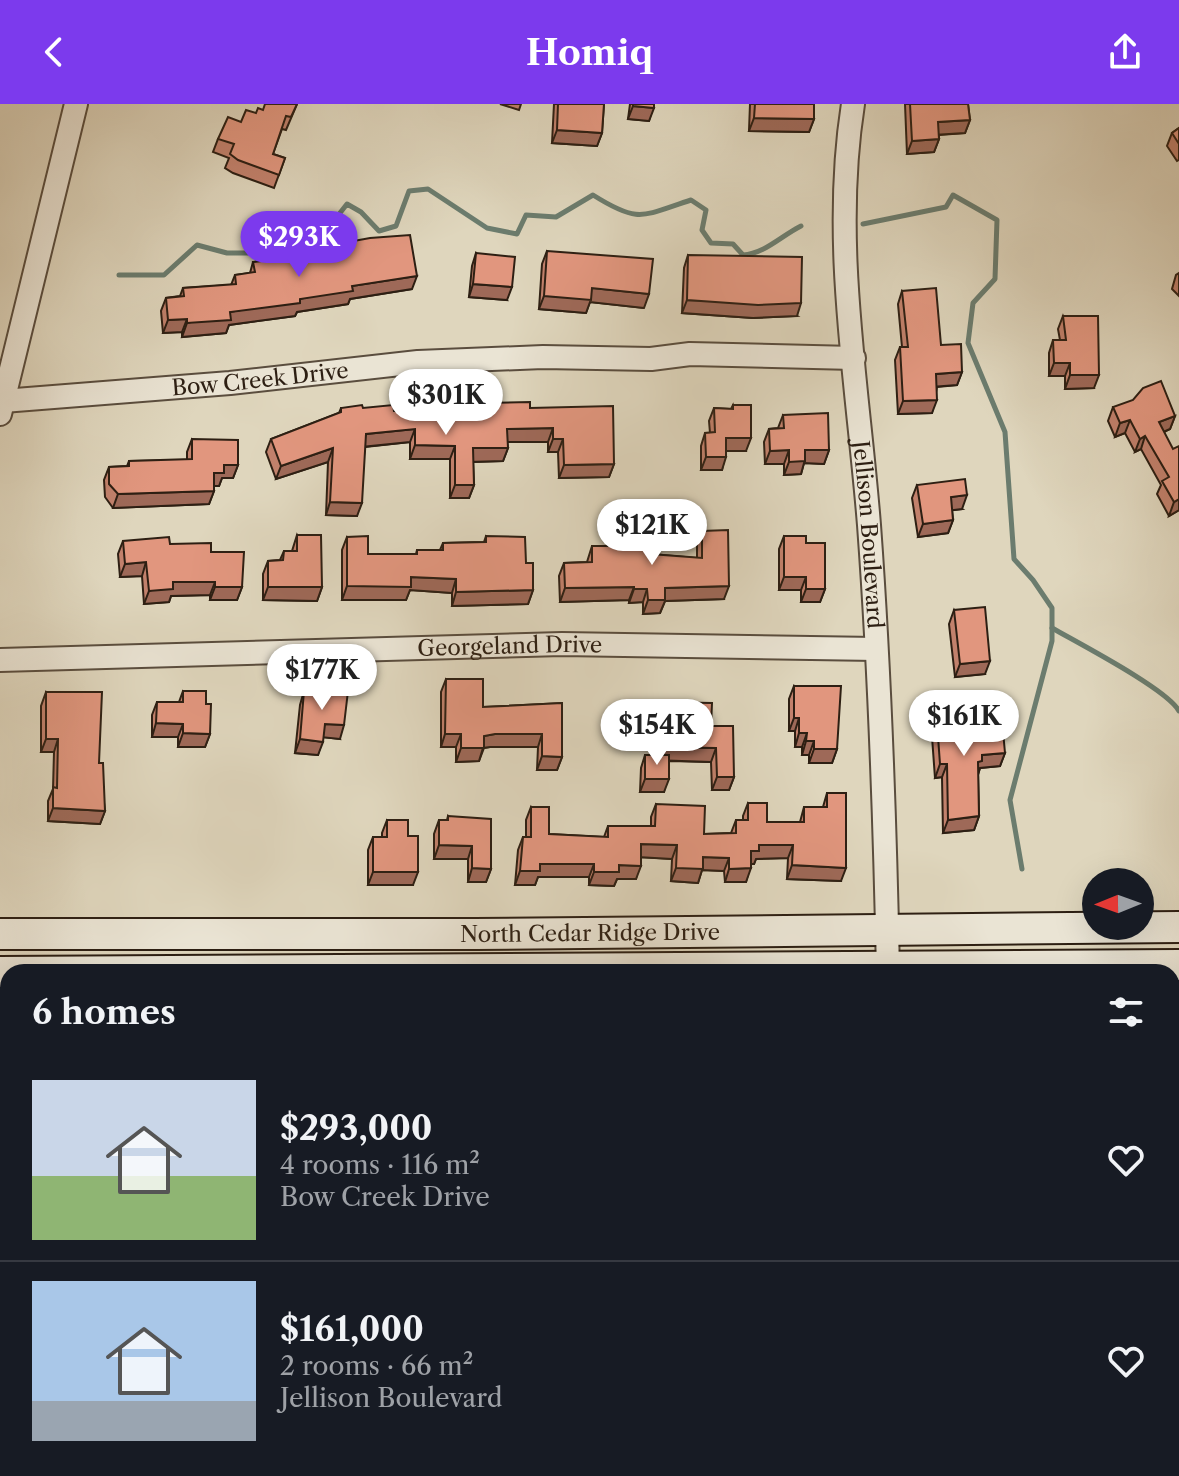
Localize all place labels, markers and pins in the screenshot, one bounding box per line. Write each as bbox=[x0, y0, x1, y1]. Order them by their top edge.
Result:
pin: $293K bbox=[243, 211, 355, 279]
pin: $301K bbox=[390, 369, 502, 437]
pin: $121K bbox=[596, 499, 708, 567]
pin: $177K bbox=[266, 644, 378, 712]
pin: $161K bbox=[908, 690, 1020, 758]
pin: $154K bbox=[601, 699, 713, 767]

